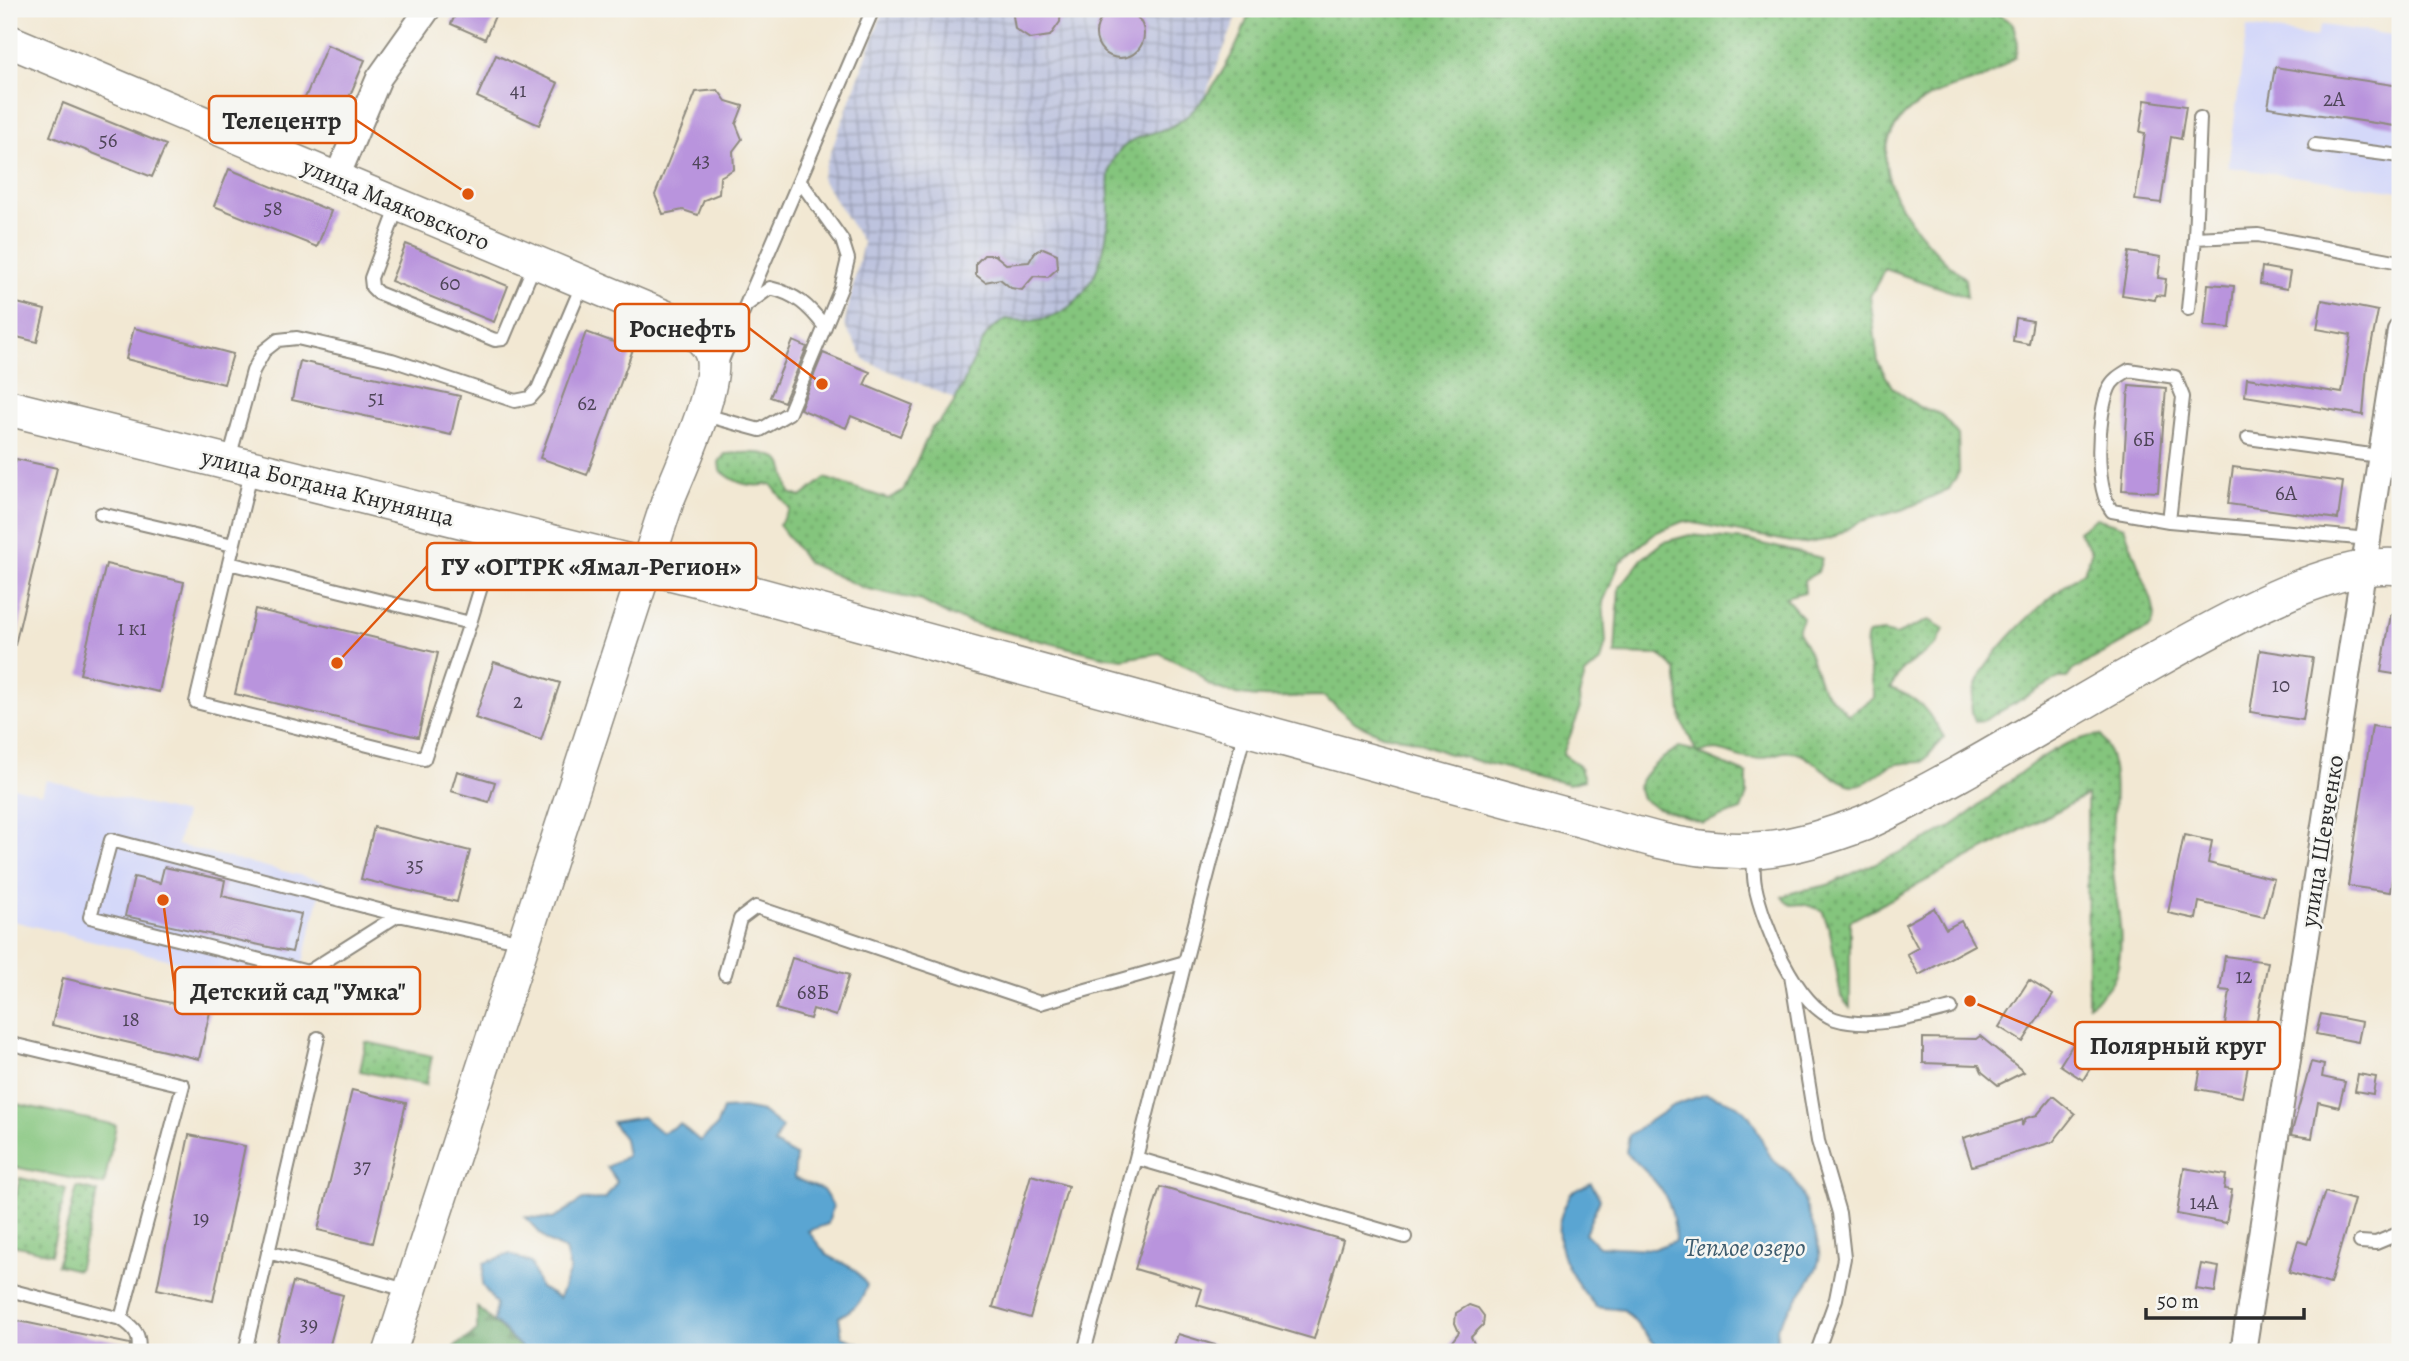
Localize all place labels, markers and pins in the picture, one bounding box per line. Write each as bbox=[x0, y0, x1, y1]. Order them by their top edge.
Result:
callout: Телецентр bbox=[209, 96, 356, 143]
callout: Роснефть bbox=[615, 304, 749, 351]
callout: ГУ «ОГТРК «Ямал-Регион» bbox=[427, 543, 756, 590]
callout: Детский сад "Умка" bbox=[175, 967, 420, 1014]
callout: Полярный круг bbox=[2075, 1022, 2280, 1069]

